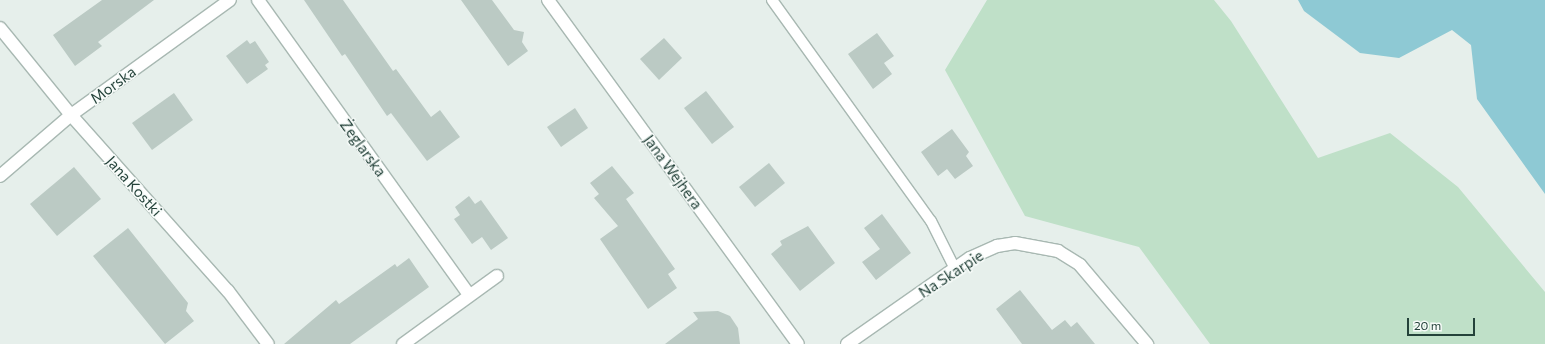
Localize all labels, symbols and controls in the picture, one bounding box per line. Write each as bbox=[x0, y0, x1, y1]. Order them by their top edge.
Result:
street label: Morska bbox=[87, 62, 139, 108]
street label: Żeglarska bbox=[336, 116, 390, 180]
street label: Jana Wejhera bbox=[640, 131, 706, 213]
street label: Jana Kostki bbox=[102, 152, 166, 220]
street label: Na Skarpie bbox=[915, 246, 987, 302]
scale bar bbox=[1409, 310, 1477, 336]
text: 20 m bbox=[1414, 318, 1441, 332]

